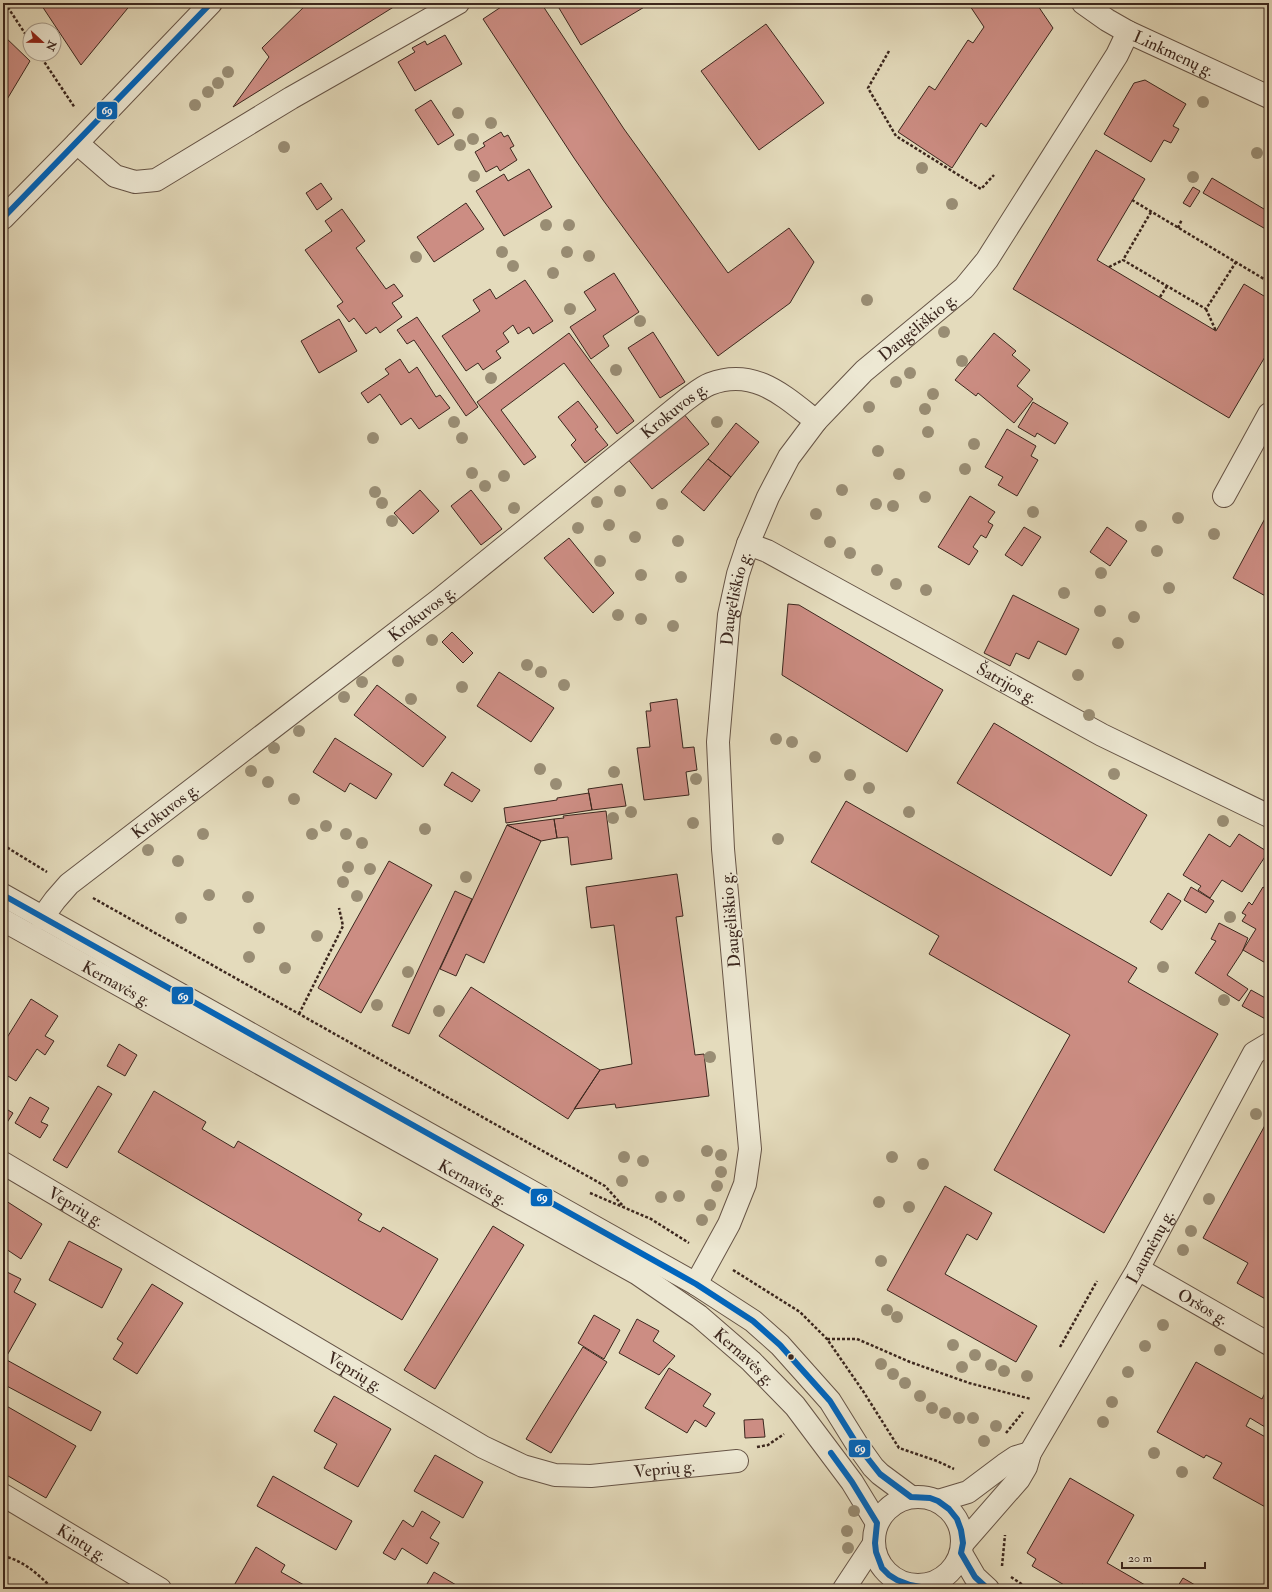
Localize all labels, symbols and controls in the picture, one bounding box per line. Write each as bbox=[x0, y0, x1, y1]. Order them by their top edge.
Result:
north arrow bbox=[22, 22, 62, 62]
street label: Linkmenų g. bbox=[1130, 26, 1217, 81]
text: N bbox=[43, 38, 59, 54]
line badge: 69 bbox=[96, 101, 118, 120]
text: 69 bbox=[101, 104, 113, 117]
street label: Daugėliškio g. bbox=[874, 289, 961, 366]
street label: Krokuvos g. bbox=[637, 377, 711, 443]
street label: Daugėliškio g. bbox=[716, 549, 756, 646]
street label: Krokuvos g. bbox=[384, 581, 460, 646]
street label: Šatrijos g. bbox=[973, 656, 1041, 708]
street label: Krokuvos g. bbox=[127, 778, 203, 844]
street label: Daugėliškio g. bbox=[716, 871, 745, 969]
street label: Kernavės g. bbox=[78, 956, 155, 1011]
line badge: 69 bbox=[171, 986, 194, 1005]
text: 69 bbox=[177, 990, 189, 1003]
street label: Kernavės g. bbox=[434, 1155, 511, 1210]
street label: Veprių g. bbox=[44, 1182, 108, 1231]
line badge: 69 bbox=[530, 1188, 553, 1207]
text: 69 bbox=[536, 1191, 548, 1204]
street label: Laumėnų g. bbox=[1122, 1206, 1179, 1288]
street label: Oršos g. bbox=[1174, 1284, 1232, 1330]
street label: Kernavės g. bbox=[709, 1323, 779, 1390]
street label: Veprių g. bbox=[323, 1347, 386, 1396]
unlabelled marker bbox=[786, 1352, 796, 1362]
line badge: 69 bbox=[848, 1439, 871, 1458]
text: 69 bbox=[854, 1442, 866, 1455]
street label: Veprių g. bbox=[633, 1455, 696, 1483]
street label: Kintų g. bbox=[53, 1520, 110, 1566]
scale bar bbox=[1122, 1544, 1205, 1570]
text: 20 m bbox=[1128, 1551, 1153, 1566]

